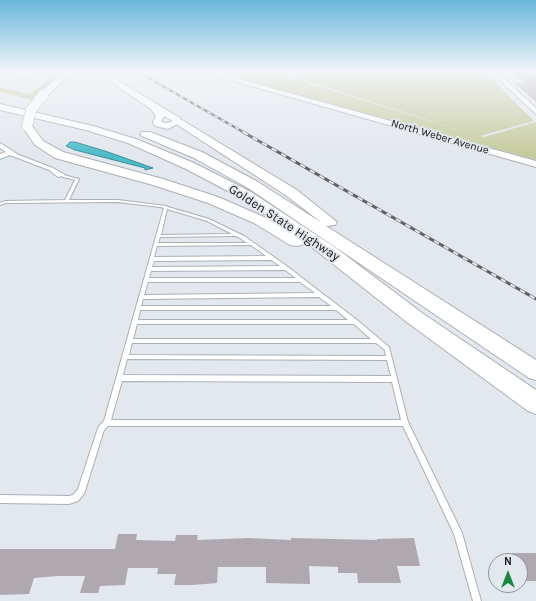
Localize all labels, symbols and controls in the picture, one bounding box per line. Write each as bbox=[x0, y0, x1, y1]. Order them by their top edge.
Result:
street label: North Weber Avenue bbox=[390, 117, 490, 157]
street label: Golden State Highway bbox=[226, 181, 342, 265]
north arrow bbox=[488, 553, 528, 593]
text: N bbox=[504, 555, 512, 568]

